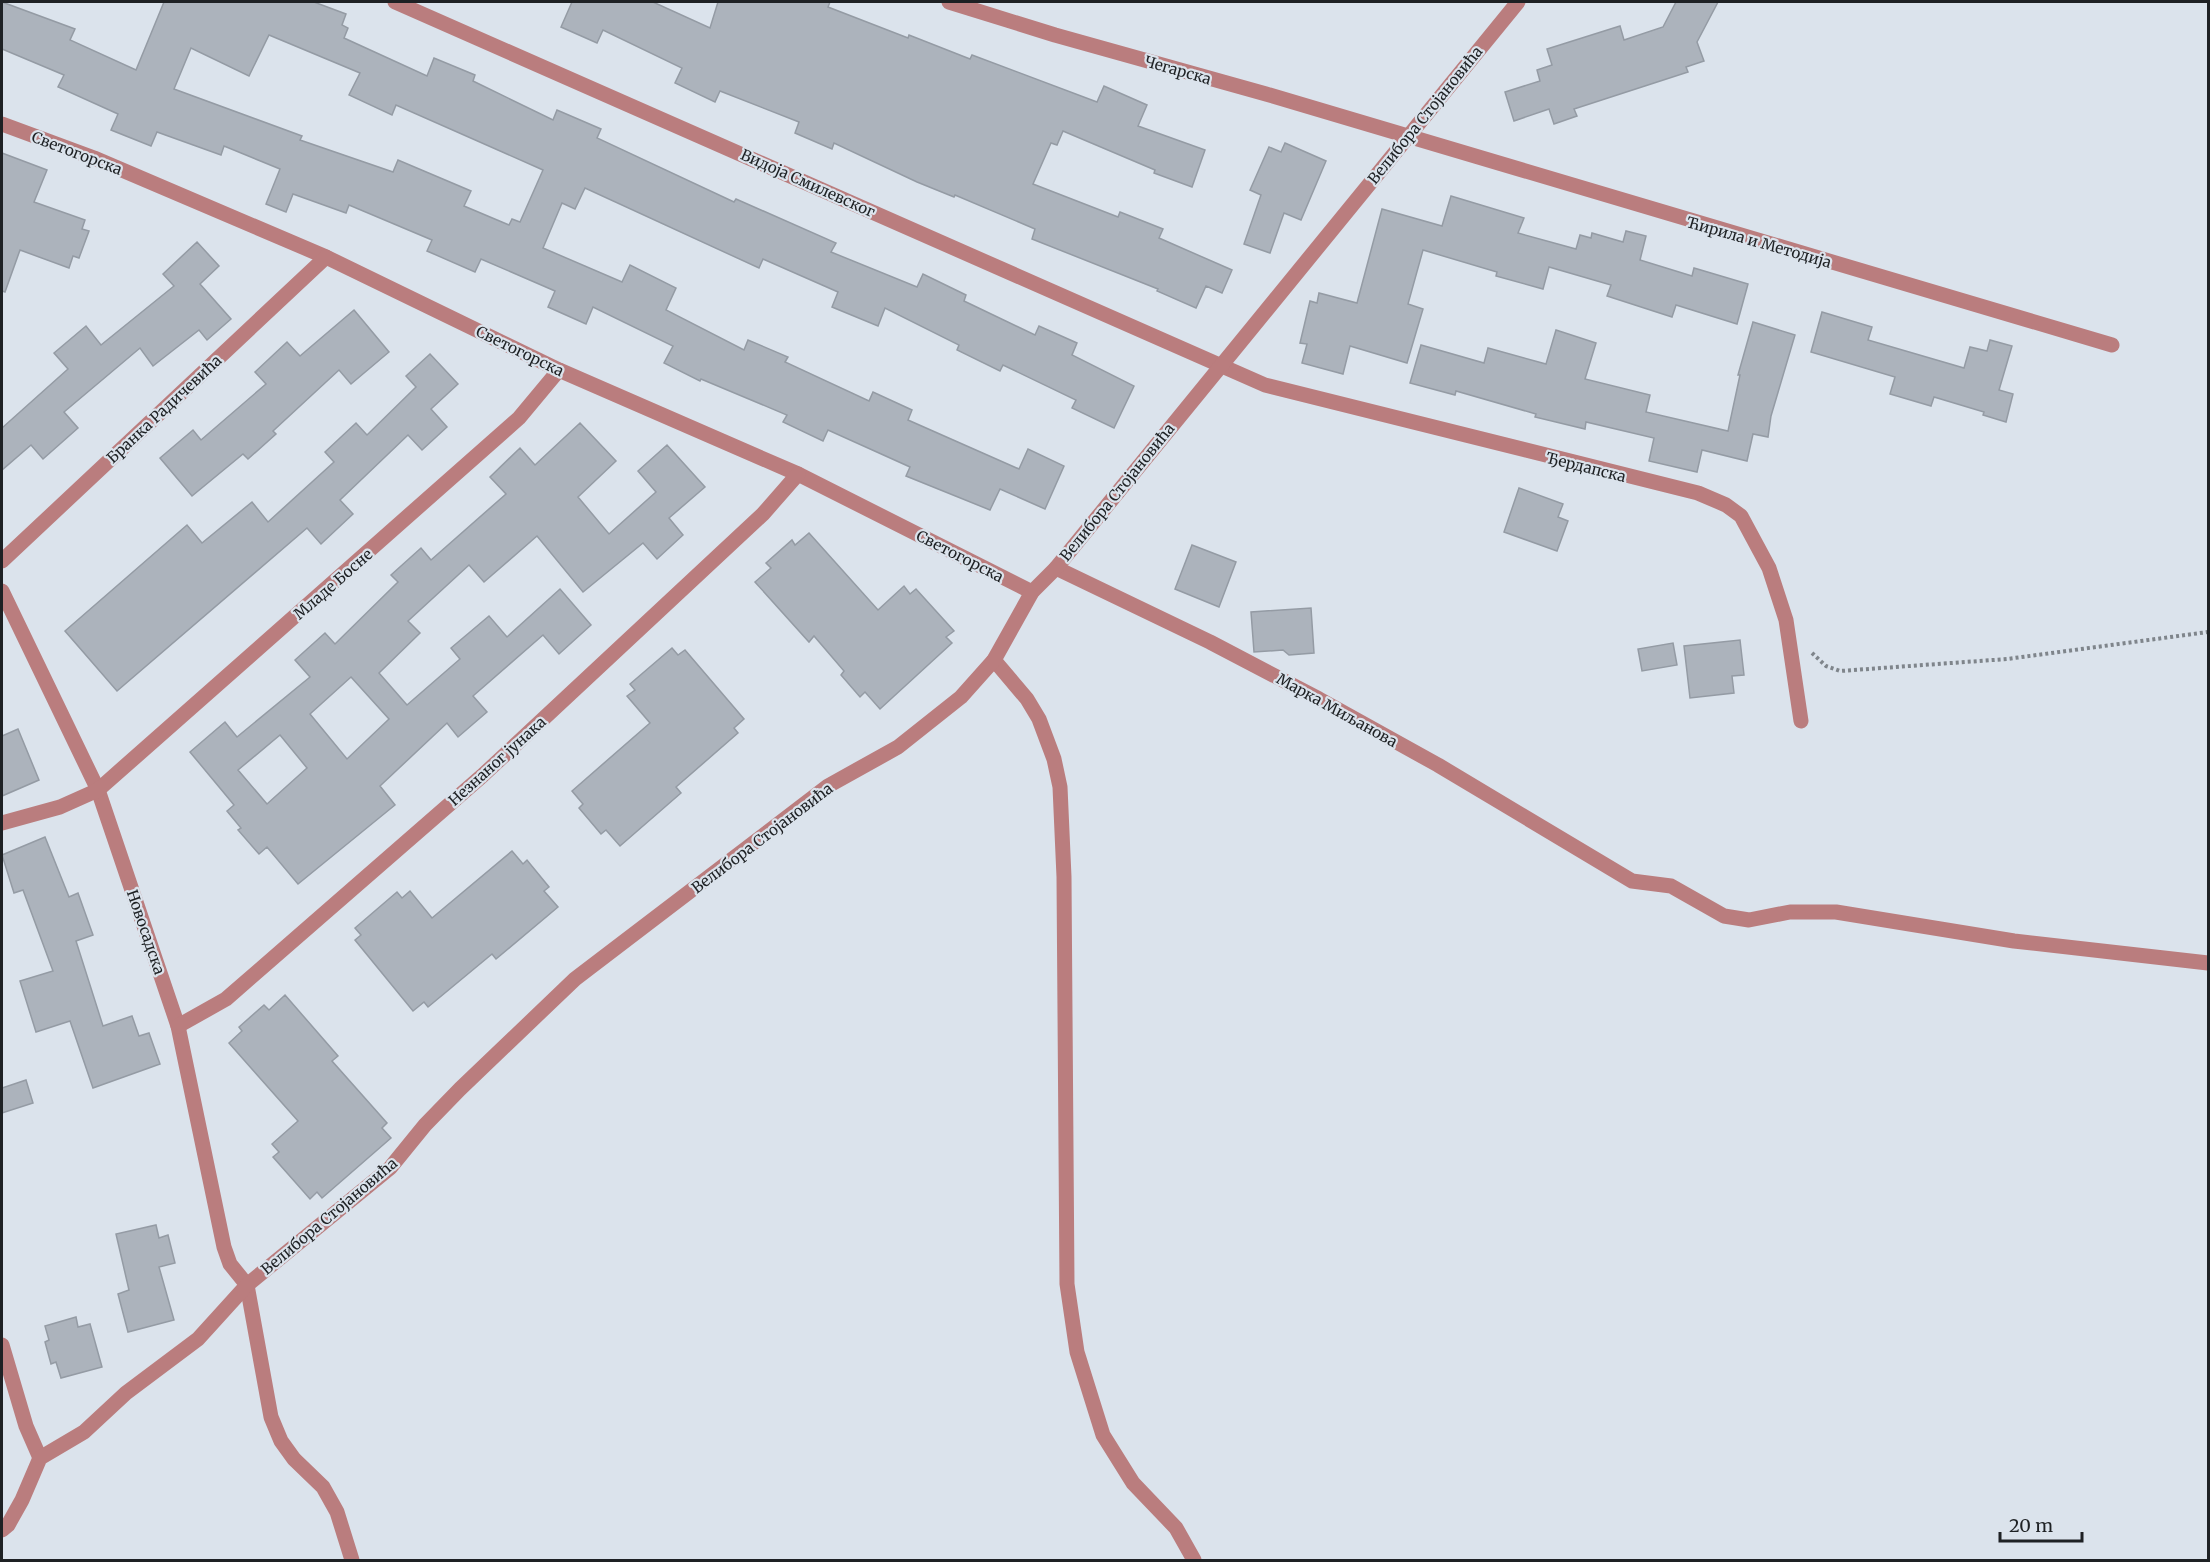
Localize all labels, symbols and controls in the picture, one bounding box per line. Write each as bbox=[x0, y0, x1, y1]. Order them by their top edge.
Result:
street label: Велибора Стојановића bbox=[1364, 42, 1486, 188]
street label: Чегарска bbox=[1143, 51, 1213, 89]
street label: Светогорска bbox=[29, 127, 125, 179]
street label: Видоја Смилевског bbox=[738, 145, 878, 221]
street label: Ћирила и Методија bbox=[1684, 212, 1834, 272]
street label: Светогорска bbox=[473, 322, 567, 380]
street label: Бранка Радичевића bbox=[103, 351, 225, 467]
street label: Велибора Стојановића bbox=[1056, 419, 1178, 565]
street label: Ђердапска bbox=[1544, 448, 1628, 486]
street label: Светогорска bbox=[913, 526, 1007, 586]
street label: Младе Босне bbox=[290, 545, 376, 623]
street label: Марка Миљанова bbox=[1273, 669, 1401, 751]
street label: Незнаног јунака bbox=[444, 712, 550, 810]
street label: Велибора Стојановића bbox=[688, 779, 836, 897]
street label: Новосадска bbox=[123, 887, 169, 977]
street label: Велибора Стојановића bbox=[257, 1153, 401, 1279]
scale bar bbox=[2000, 1505, 2082, 1543]
text: 20 m bbox=[2009, 1514, 2053, 1537]

